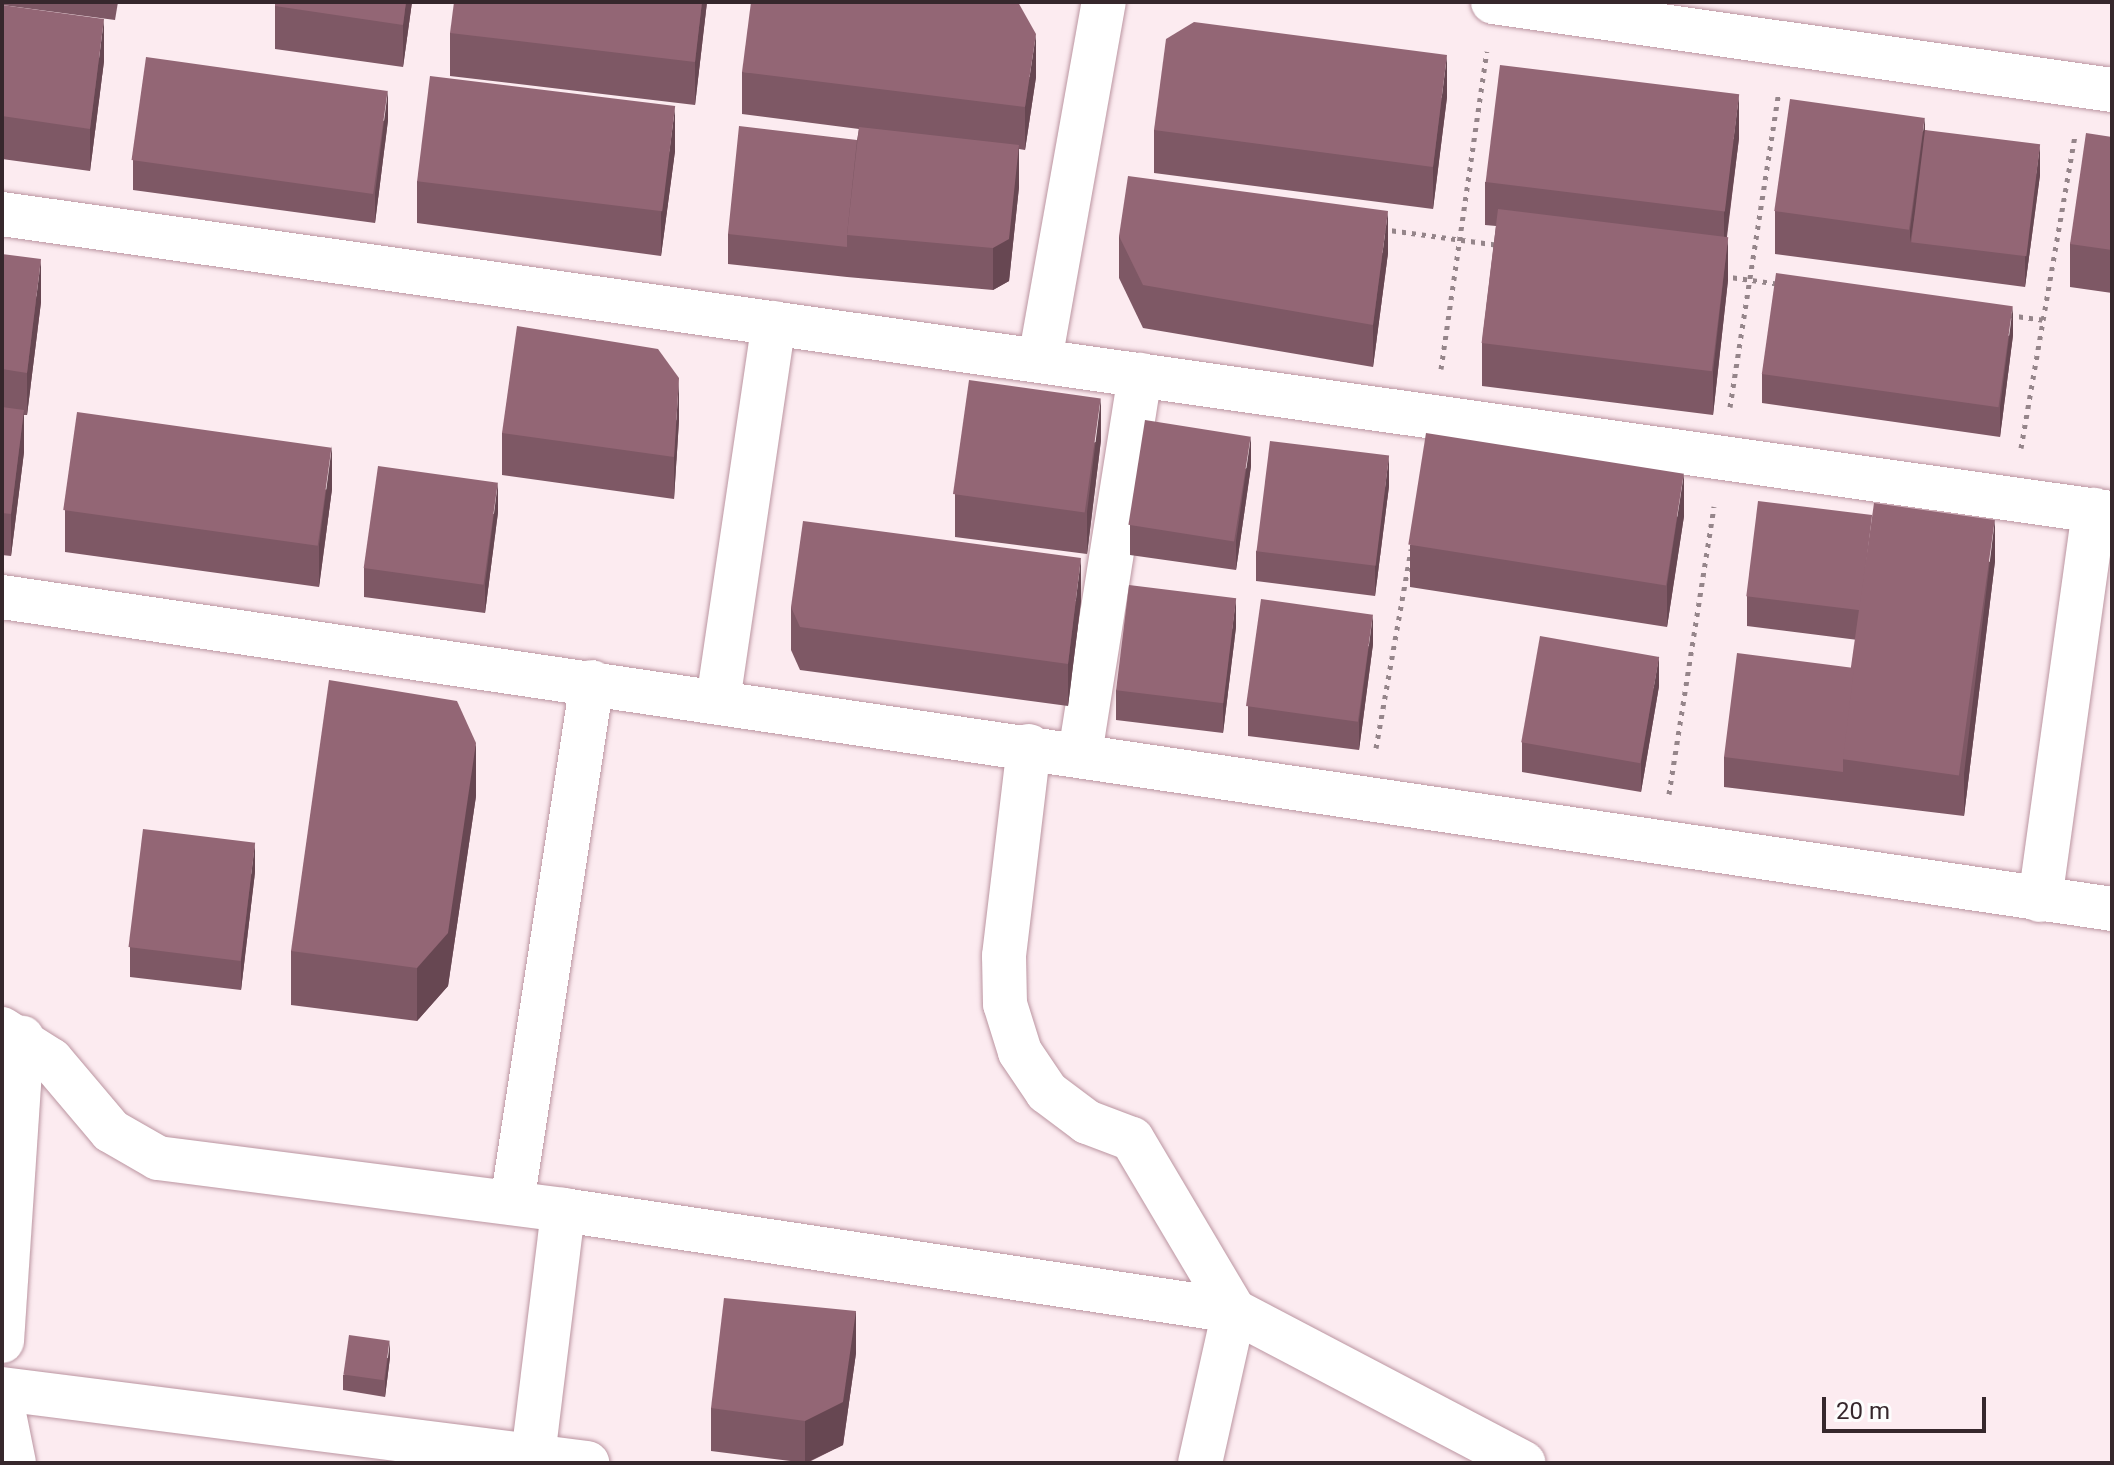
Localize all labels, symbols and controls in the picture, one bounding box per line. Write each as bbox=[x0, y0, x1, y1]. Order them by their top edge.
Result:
scale bar bbox=[1826, 1381, 1990, 1431]
text: 20 m bbox=[1836, 1397, 1890, 1425]

